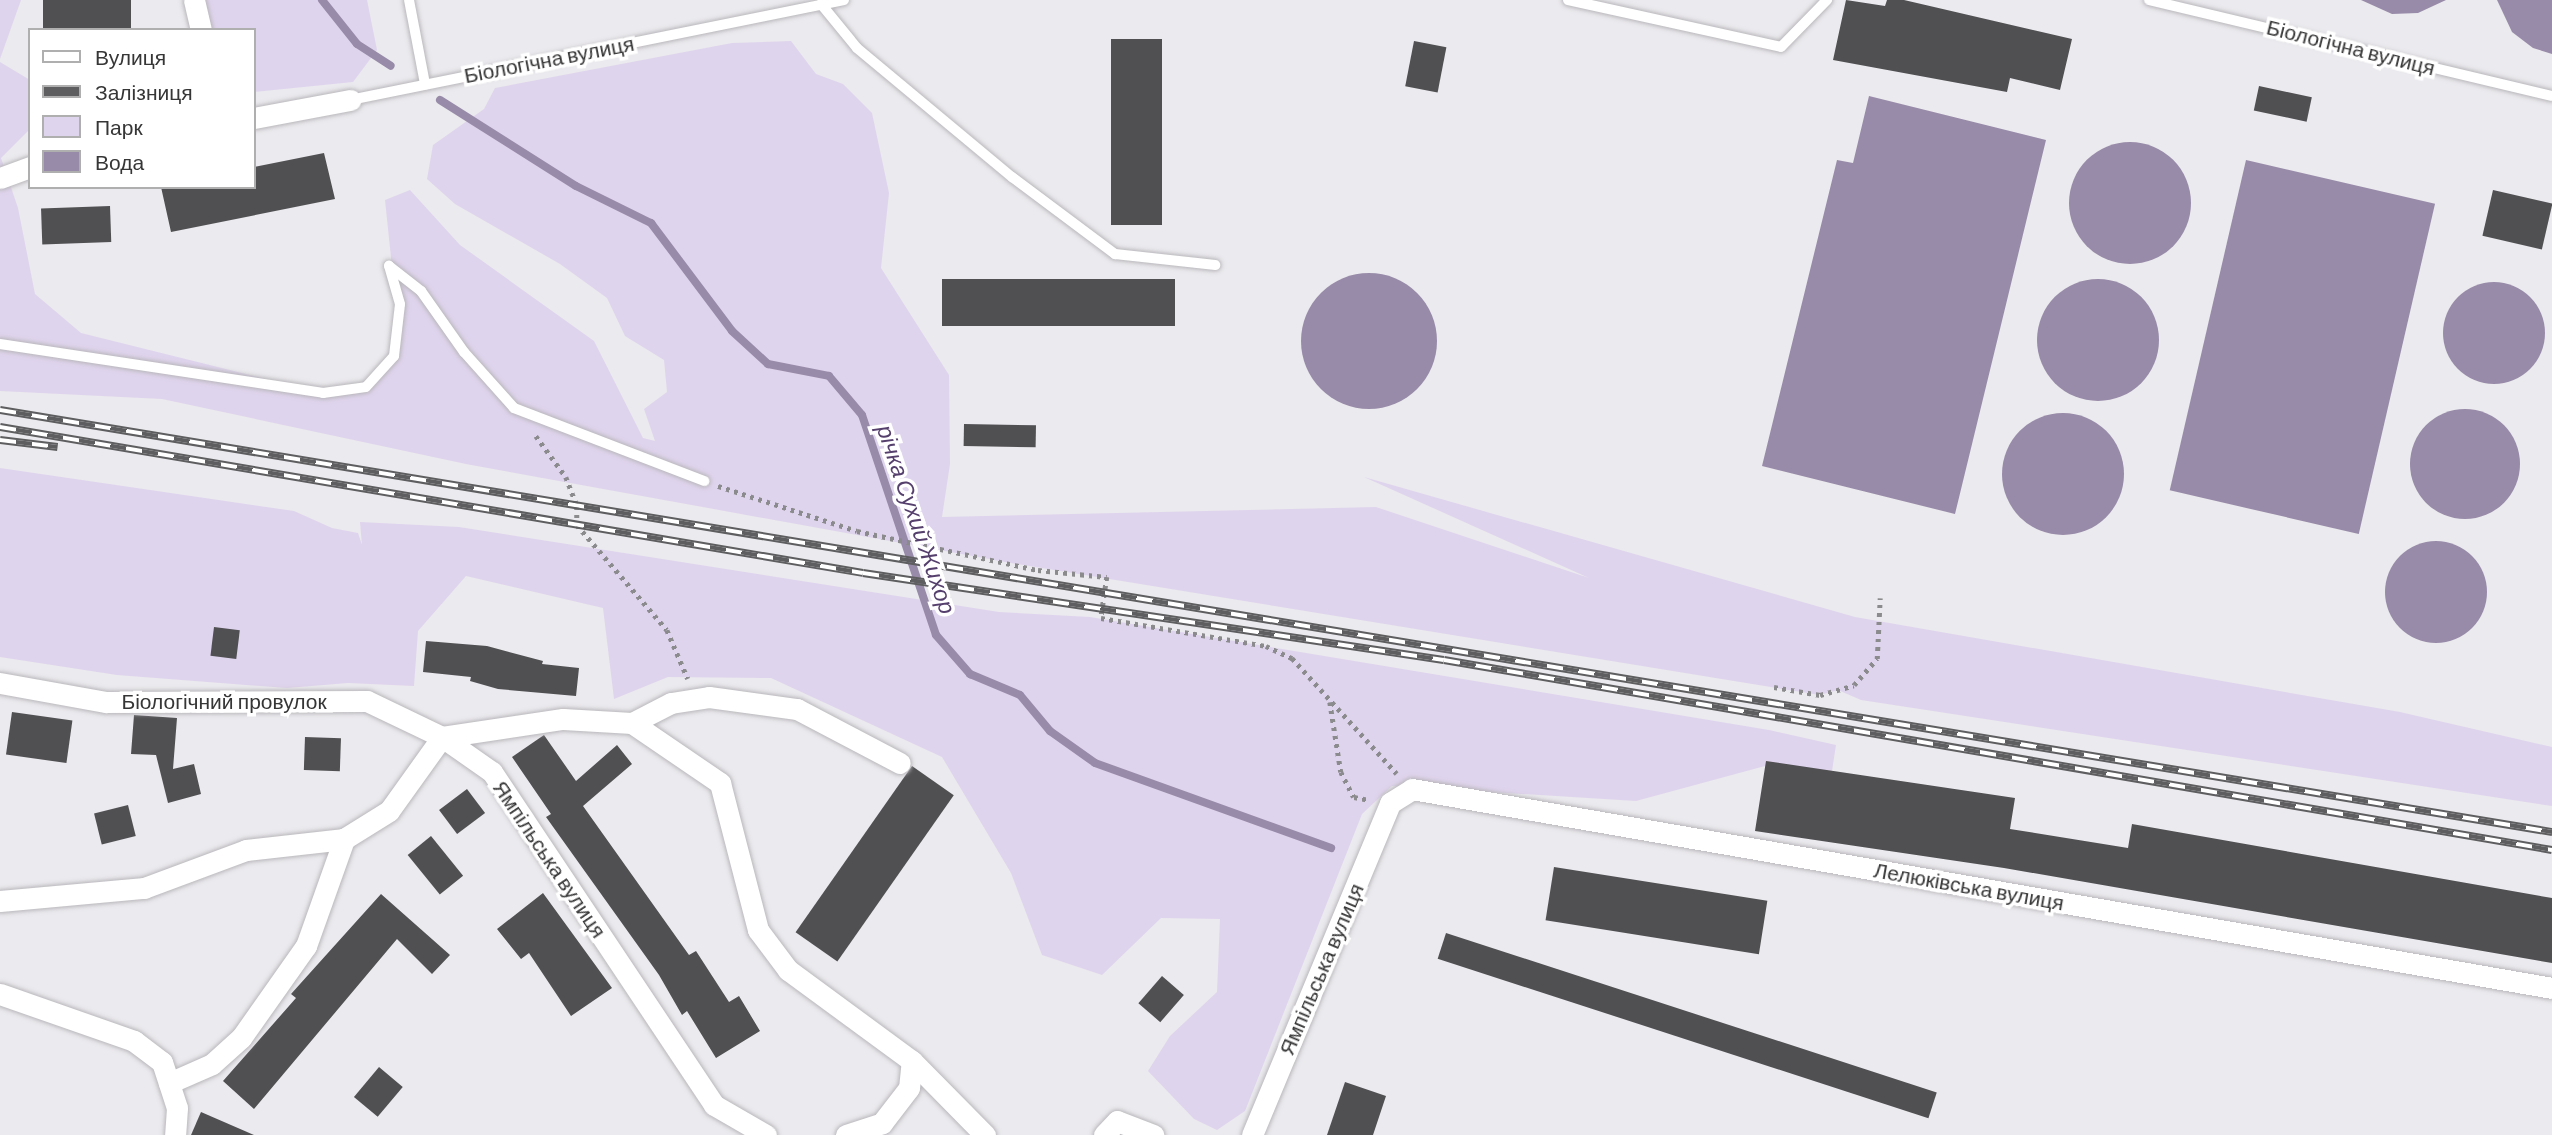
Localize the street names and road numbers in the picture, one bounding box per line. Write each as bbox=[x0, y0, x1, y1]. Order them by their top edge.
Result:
street label: Біологічна вулиця bbox=[2264, 14, 2438, 80]
street label: Біологічна вулиця bbox=[462, 30, 636, 88]
street label: Біологічний провулок bbox=[121, 688, 327, 714]
street label: Ямпільська вулиця bbox=[488, 776, 612, 942]
street label: Лелюківська вулиця bbox=[1872, 857, 2066, 915]
street label: Ямпільська вулиця bbox=[1273, 879, 1369, 1059]

